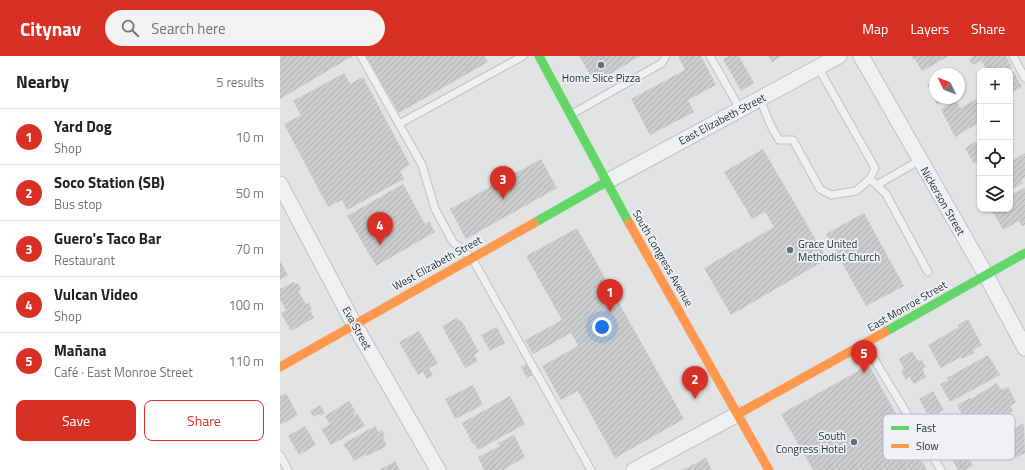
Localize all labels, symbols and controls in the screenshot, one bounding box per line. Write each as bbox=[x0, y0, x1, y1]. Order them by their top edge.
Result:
search box bbox=[105, 10, 385, 46]
text: Citynav bbox=[20, 14, 81, 43]
icon: search bbox=[119, 17, 141, 39]
text: Search here bbox=[151, 17, 226, 40]
text: Map bbox=[862, 18, 888, 39]
text: Layers bbox=[910, 18, 949, 39]
text: Share bbox=[971, 18, 1005, 39]
marker: Home Slice Pizza bbox=[596, 60, 606, 70]
north arrow bbox=[929, 68, 965, 104]
map controls bbox=[977, 68, 1013, 212]
button: + bbox=[977, 68, 1013, 104]
text: Nearby bbox=[16, 69, 69, 95]
place label: Home Slice Pizza bbox=[562, 70, 641, 86]
text: 5 results bbox=[216, 72, 264, 92]
street label: East Elizabeth Street bbox=[676, 89, 768, 149]
button: − bbox=[977, 104, 1013, 140]
text: Yard Dog bbox=[54, 115, 112, 138]
text: 1 bbox=[25, 127, 33, 147]
text: 10 m bbox=[236, 127, 264, 147]
text: Shop bbox=[54, 138, 82, 158]
button: locate bbox=[977, 140, 1013, 176]
street label: Nickerson Street bbox=[917, 164, 969, 238]
pin: 3 bbox=[490, 166, 516, 199]
text: Soco Station (SB) bbox=[54, 171, 165, 194]
button: layers bbox=[977, 176, 1013, 212]
text: 2 bbox=[25, 183, 33, 203]
text: 50 m bbox=[236, 183, 264, 203]
text: Bus stop bbox=[54, 194, 102, 214]
street label: South Congress Avenue bbox=[629, 207, 697, 310]
pin: 4 bbox=[367, 212, 393, 245]
text: Guero's Taco Bar bbox=[54, 227, 161, 250]
street label: West Elizabeth Street bbox=[389, 232, 485, 294]
place label: Grace United Methodist Church bbox=[798, 236, 880, 265]
text: 3 bbox=[25, 239, 33, 259]
text: 70 m bbox=[236, 239, 264, 259]
marker: Grace United Methodist Church bbox=[785, 245, 795, 255]
text: Restaurant bbox=[54, 250, 115, 270]
street label: East Monroe Street bbox=[864, 277, 950, 335]
pin: 1 bbox=[597, 279, 623, 312]
text: Vulcan Video bbox=[54, 283, 138, 306]
text: 4 bbox=[25, 295, 33, 315]
text: 100 m bbox=[228, 295, 264, 315]
street label: Eva Street bbox=[338, 303, 376, 353]
text: Shop bbox=[54, 306, 82, 326]
your location bbox=[592, 317, 612, 337]
text: Mañana bbox=[54, 339, 106, 362]
pin: 5 bbox=[851, 340, 877, 373]
text: 5 bbox=[25, 351, 33, 371]
text: 110 m bbox=[228, 351, 264, 371]
text: Café · East Monroe Street bbox=[54, 362, 193, 382]
pin: 2 bbox=[682, 366, 708, 399]
button: Save bbox=[16, 400, 136, 441]
button: Share bbox=[144, 400, 264, 441]
legend bbox=[883, 414, 1015, 460]
text: Fast bbox=[916, 420, 936, 436]
place label: South Congress Hotel bbox=[776, 428, 846, 457]
marker: South Congress Hotel bbox=[849, 437, 859, 447]
text: Slow bbox=[916, 438, 939, 454]

